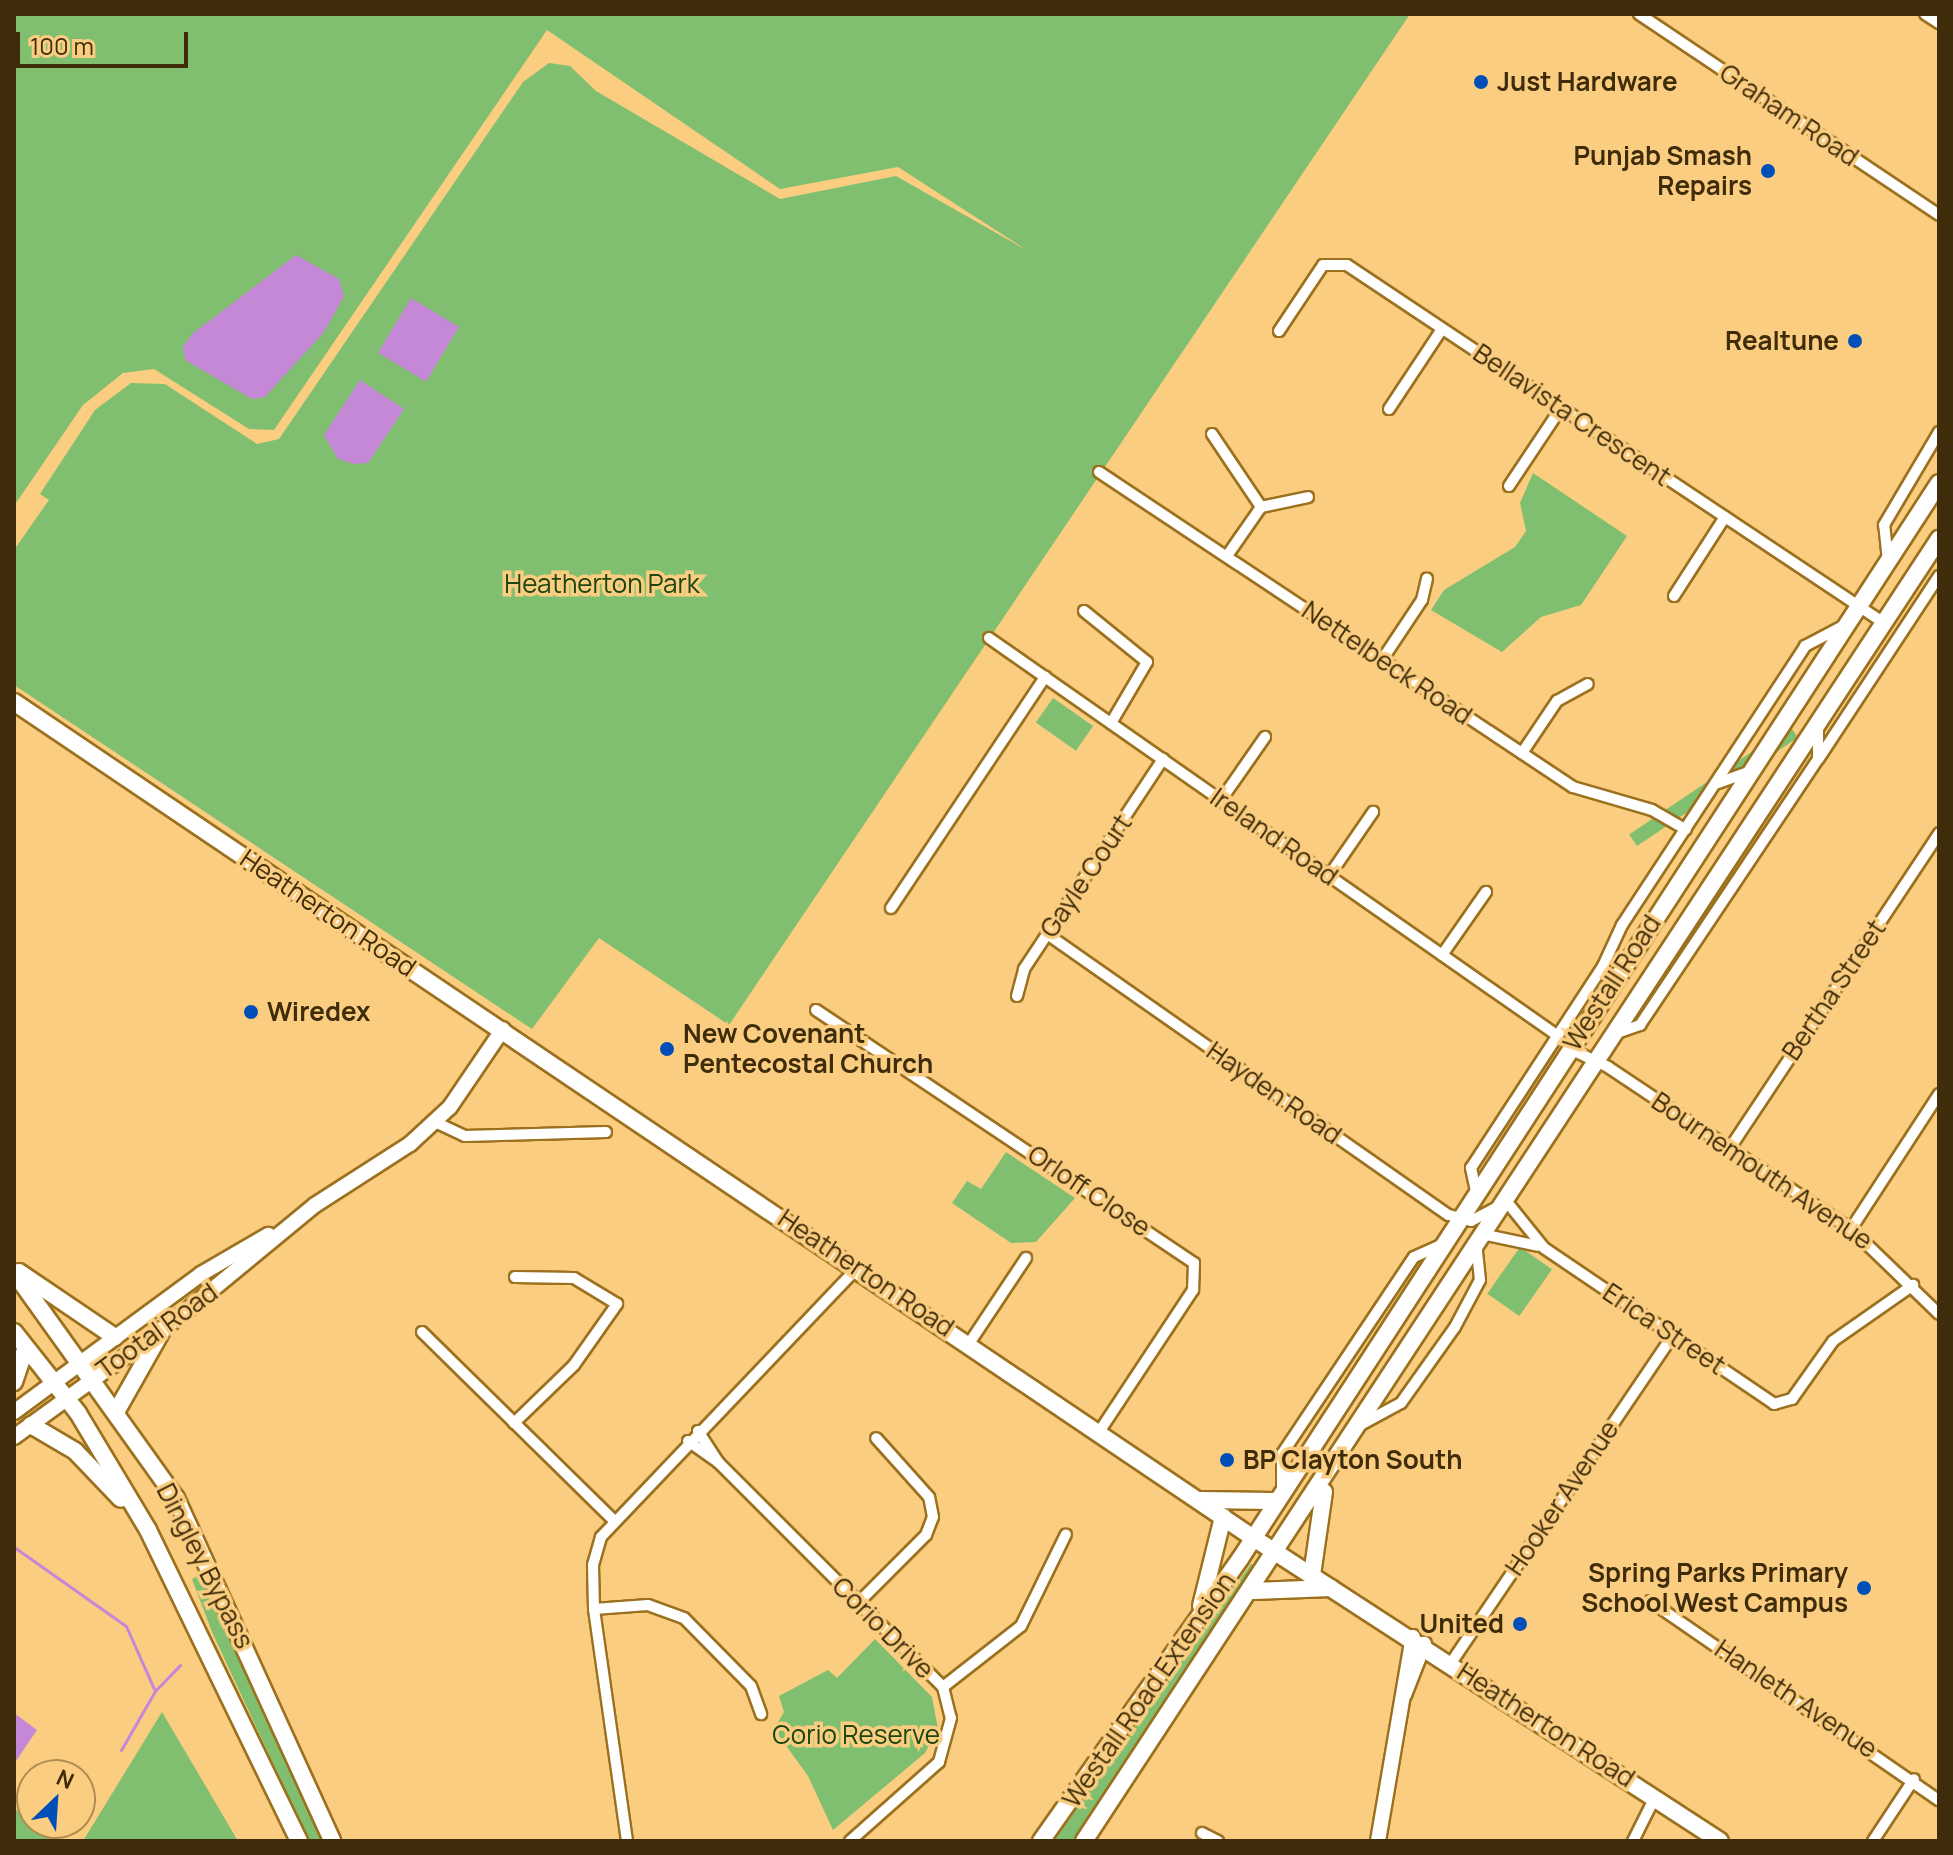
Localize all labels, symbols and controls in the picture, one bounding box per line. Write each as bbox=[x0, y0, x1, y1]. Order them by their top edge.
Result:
scale bar bbox=[20, 16, 192, 66]
text: 100 m bbox=[30, 29, 94, 62]
street label: Graham Road bbox=[1714, 57, 1864, 173]
place label: Just Hardware bbox=[1497, 66, 1678, 98]
marker: Just Hardware bbox=[1472, 73, 1490, 91]
place label: Punjab Smash Repairs bbox=[1573, 140, 1752, 202]
marker: Punjab Smash Repairs bbox=[1759, 162, 1777, 180]
place label: Realtune bbox=[1725, 325, 1839, 357]
marker: Realtune bbox=[1846, 332, 1864, 350]
street label: Bellavista Crescent bbox=[1467, 337, 1677, 493]
park label: Heatherton Park bbox=[504, 568, 700, 600]
street label: Nettelbeck Road bbox=[1296, 595, 1478, 731]
street label: Ireland Road bbox=[1204, 782, 1344, 892]
street label: Gayle Court bbox=[1034, 809, 1138, 943]
street label: Heatherton Road bbox=[234, 843, 422, 983]
street label: Westall Road bbox=[1557, 909, 1667, 1057]
street label: Bertha Street bbox=[1776, 914, 1892, 1066]
place label: Wiredex bbox=[267, 996, 370, 1028]
marker: Wiredex bbox=[242, 1003, 260, 1021]
place label: New Covenant Pentecostal Church bbox=[683, 1018, 933, 1080]
street label: Hayden Road bbox=[1201, 1035, 1347, 1151]
marker: New Covenant Pentecostal Church bbox=[658, 1040, 676, 1058]
street label: Bournemouth Avenue bbox=[1646, 1086, 1878, 1256]
street label: Orloff Close bbox=[1022, 1139, 1156, 1243]
street label: Heatherton Road bbox=[772, 1203, 960, 1343]
street label: Tootal Road bbox=[90, 1277, 224, 1385]
street label: Erica Street bbox=[1597, 1277, 1731, 1381]
street label: Hooker Avenue bbox=[1499, 1415, 1625, 1581]
place label: BP Clayton South bbox=[1243, 1444, 1463, 1476]
marker: BP Clayton South bbox=[1218, 1451, 1236, 1469]
street label: Dingley Bypass bbox=[150, 1478, 260, 1654]
place label: Spring Parks Primary School West Campus bbox=[1581, 1557, 1848, 1618]
street label: Westall Road Extension bbox=[1056, 1566, 1242, 1814]
street label: Corio Drive bbox=[826, 1571, 940, 1685]
marker: Spring Parks Primary School West Campus bbox=[1855, 1579, 1873, 1597]
place label: United bbox=[1419, 1608, 1504, 1640]
marker: United bbox=[1511, 1615, 1529, 1633]
street label: Hanleth Avenue bbox=[1709, 1633, 1883, 1765]
street label: Heatherton Road bbox=[1451, 1656, 1641, 1794]
park label: Corio Reserve bbox=[772, 1719, 940, 1751]
north arrow bbox=[16, 1759, 96, 1839]
text: N bbox=[52, 1762, 79, 1796]

